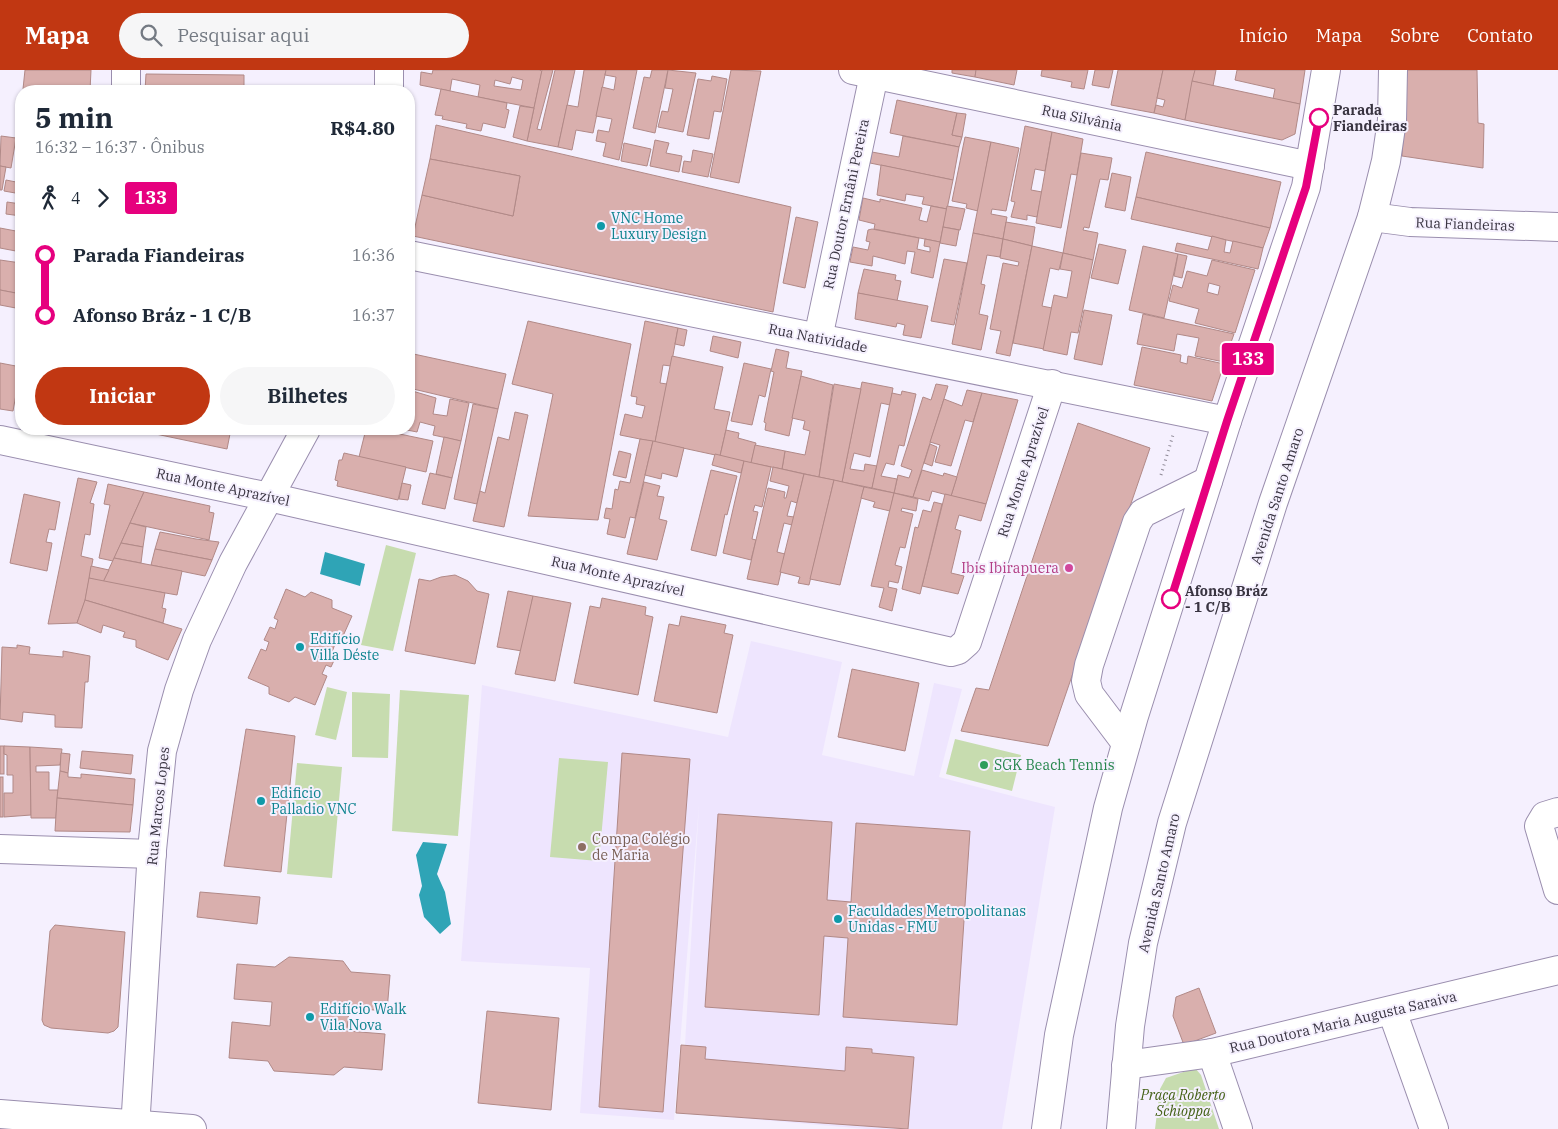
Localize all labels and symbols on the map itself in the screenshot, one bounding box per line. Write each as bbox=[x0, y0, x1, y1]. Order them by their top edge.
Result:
street label: Rua Silvânia bbox=[1040, 101, 1124, 135]
place label: Parada Fiandeiras bbox=[1333, 101, 1407, 135]
marker: Parada Fiandeiras bbox=[1309, 108, 1329, 128]
street label: Rua Doutor Ernâni Pereira bbox=[819, 117, 873, 291]
place label: VNC Home Luxury Design bbox=[611, 209, 707, 243]
street label: Rua Fiandeiras bbox=[1415, 213, 1515, 235]
marker: VNC Home Luxury Design bbox=[595, 220, 607, 232]
street label: Rua Natividade bbox=[767, 320, 869, 356]
line badge: 133 bbox=[1219, 343, 1277, 375]
street label: Rua Monte Aprazível bbox=[993, 405, 1053, 539]
street label: Avenida Santo Amaro bbox=[1246, 425, 1308, 567]
street label: Rua Monte Aprazível bbox=[155, 464, 291, 510]
street label: Rua Monte Aprazível bbox=[550, 552, 686, 600]
place label: Ibis Ibirapuera bbox=[961, 559, 1059, 577]
marker: Ibis Ibirapuera bbox=[1063, 562, 1075, 574]
place label: Afonso Bráz - 1 C/B bbox=[1185, 582, 1268, 616]
marker: Afonso Bráz - 1 C/B bbox=[1161, 589, 1181, 609]
place label: Edifício Villa Déste bbox=[310, 630, 379, 664]
marker: Edifício Villa Déste bbox=[294, 641, 306, 653]
street label: Rua Marcos Lopes bbox=[143, 746, 173, 866]
place label: SGK Beach Tennis bbox=[994, 756, 1115, 774]
marker: SGK Beach Tennis bbox=[978, 759, 990, 771]
place label: Edificio Palladio VNC bbox=[271, 784, 357, 818]
marker: Edificio Palladio VNC bbox=[255, 795, 267, 807]
street label: Avenida Santo Amaro bbox=[1134, 811, 1184, 954]
place label: Compa Colégio de Maria bbox=[592, 830, 690, 864]
marker: Compa Colégio de Maria bbox=[576, 841, 588, 853]
place label: Faculdades Metropolitanas Unidas - FMU bbox=[848, 902, 1026, 936]
marker: Faculdades Metropolitanas Unidas - FMU bbox=[832, 913, 844, 925]
street label: Rua Doutora Maria Augusta Saraiva bbox=[1228, 987, 1459, 1057]
place label: Edifício Walk Vila Nova bbox=[320, 1000, 407, 1034]
marker: Edifício Walk Vila Nova bbox=[304, 1011, 316, 1023]
park label: Praça Roberto Schioppa bbox=[1140, 1086, 1226, 1120]

